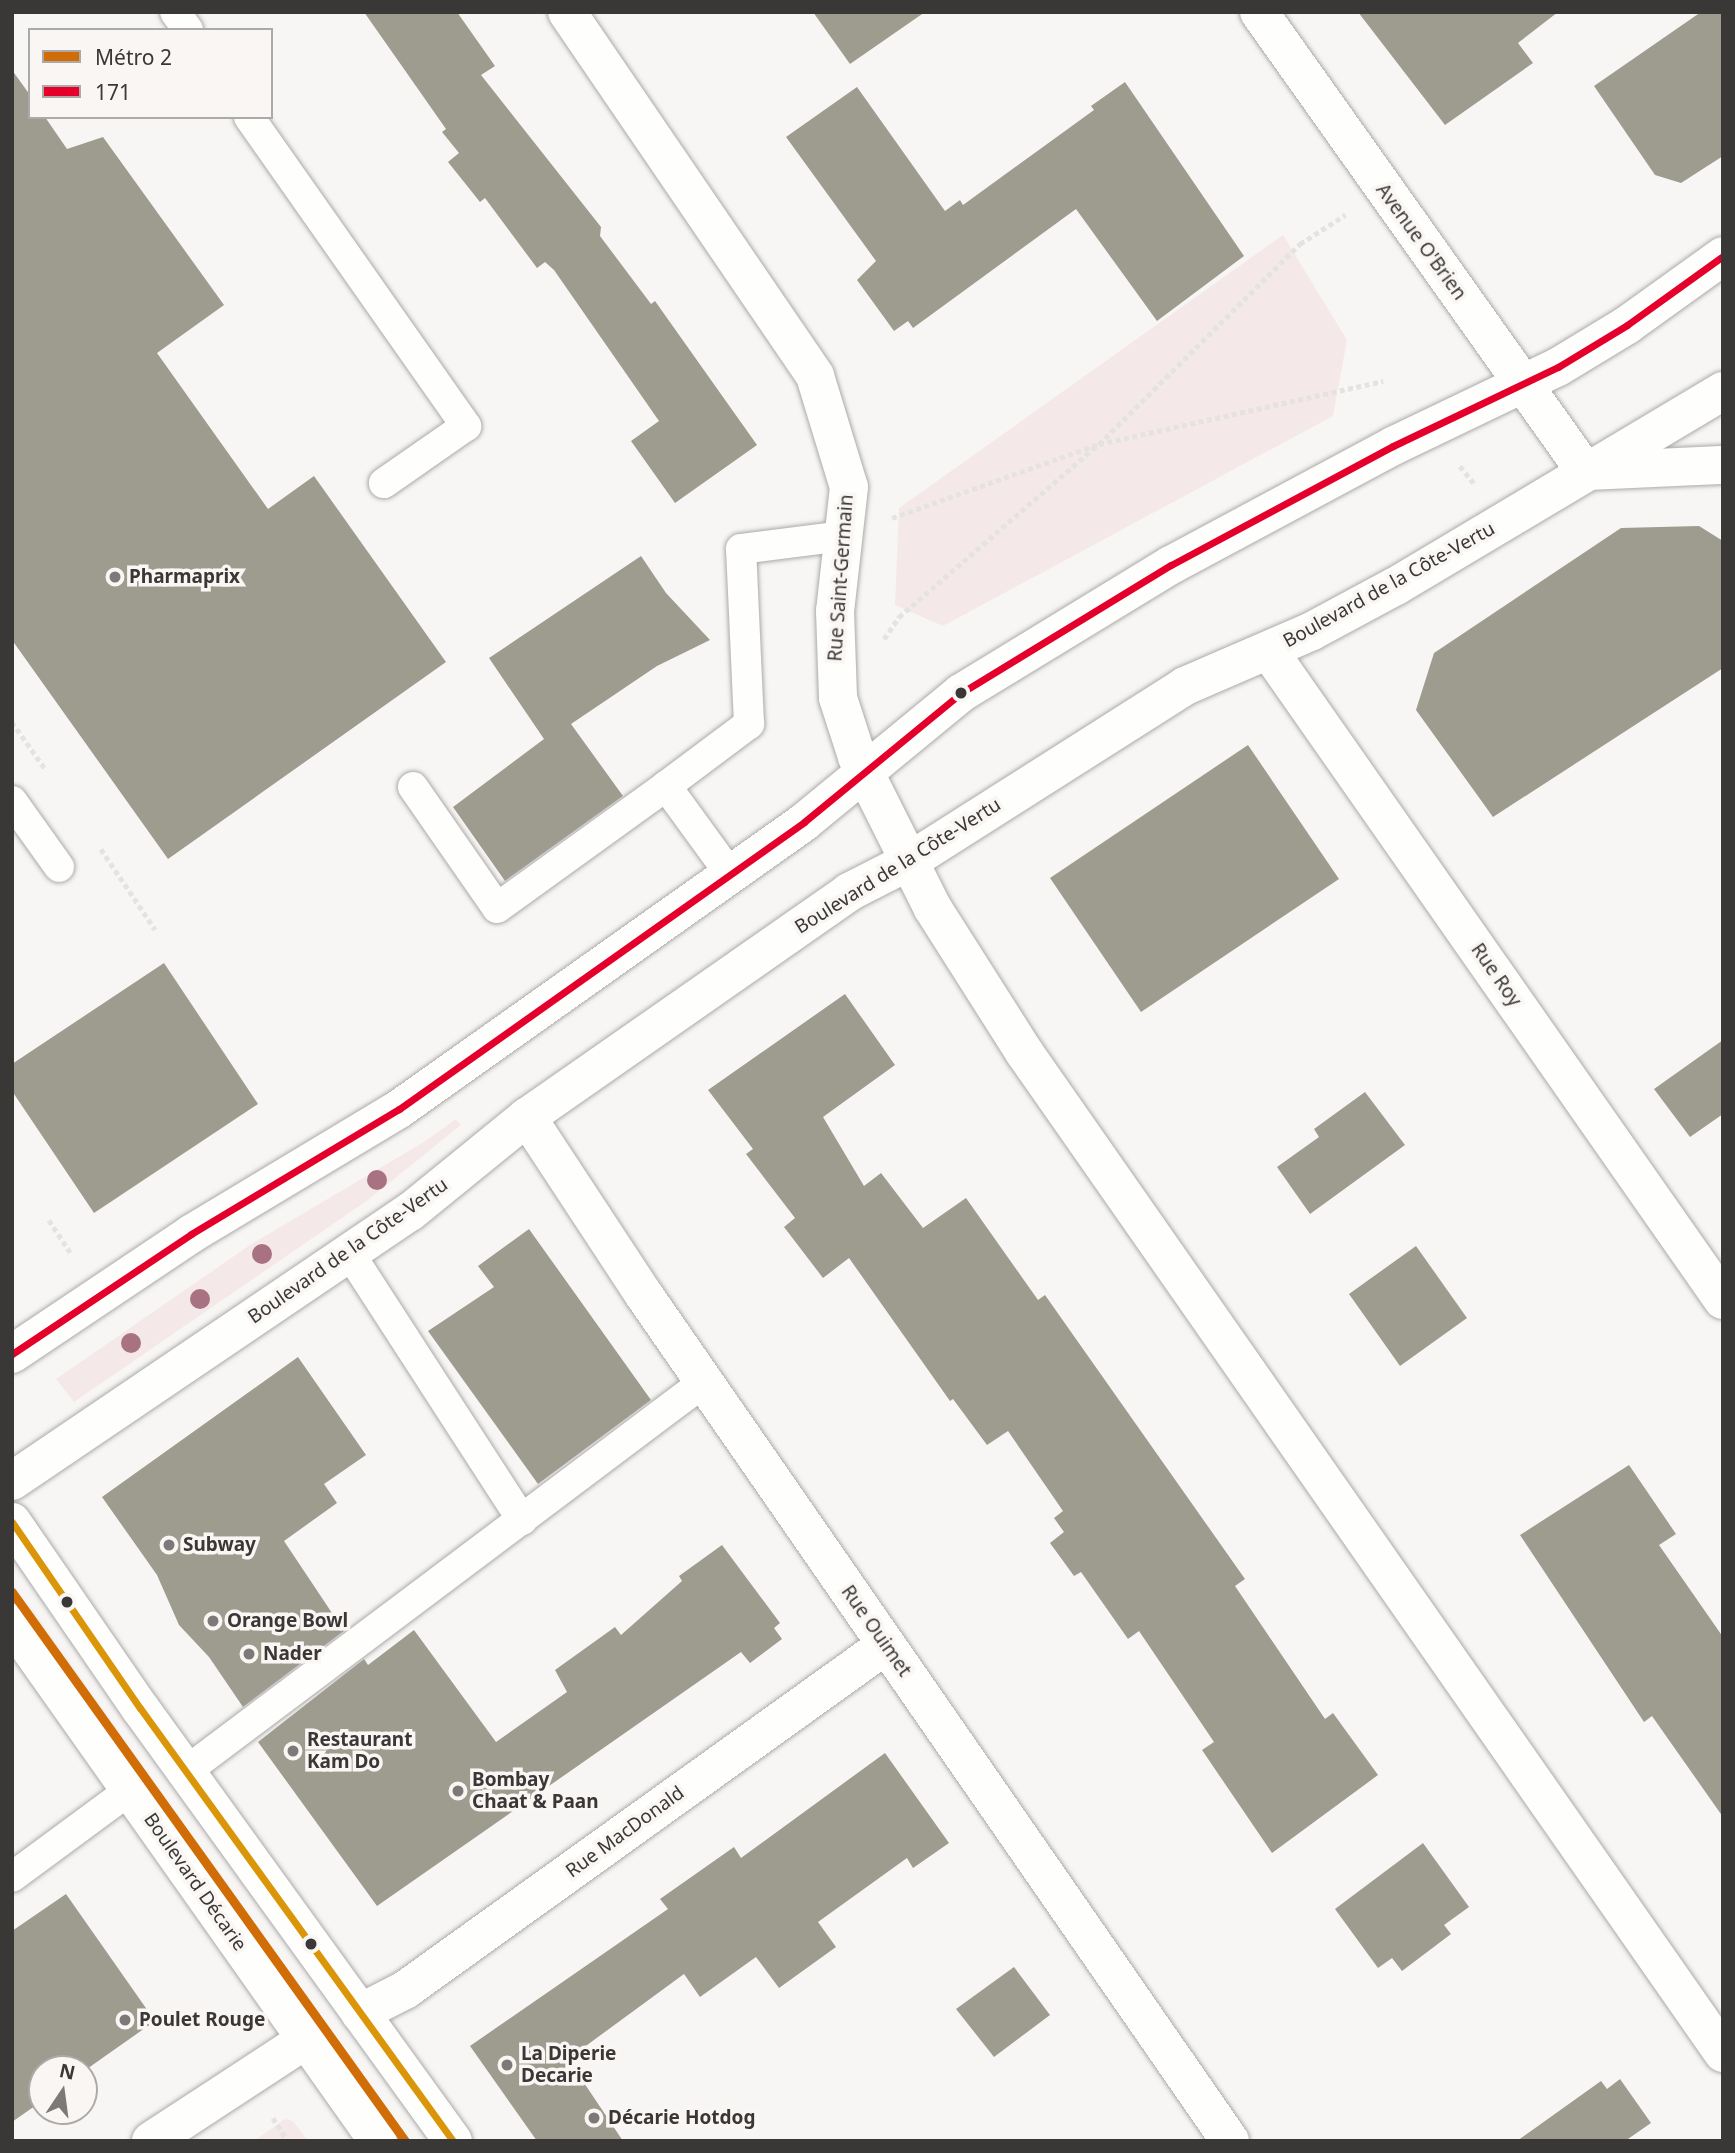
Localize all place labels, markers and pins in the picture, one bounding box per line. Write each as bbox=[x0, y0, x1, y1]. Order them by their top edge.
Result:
place label: Pharmaprix bbox=[129, 566, 240, 588]
marker: Pharmaprix bbox=[107, 569, 123, 585]
unlabelled marker bbox=[954, 686, 968, 700]
place label: Subway bbox=[183, 1534, 256, 1556]
marker: Subway bbox=[161, 1537, 177, 1553]
unlabelled marker bbox=[60, 1595, 74, 1609]
place label: Orange Bowl bbox=[227, 1610, 348, 1632]
marker: Orange Bowl bbox=[205, 1613, 221, 1629]
place label: Nader bbox=[263, 1643, 322, 1665]
marker: Nader bbox=[241, 1646, 257, 1662]
place label: Restaurant Kam Do bbox=[307, 1729, 412, 1773]
marker: Restaurant Kam Do bbox=[285, 1743, 301, 1759]
place label: Bombay Chaat & Paan bbox=[472, 1769, 599, 1813]
marker: Bombay Chaat & Paan bbox=[450, 1783, 466, 1799]
unlabelled marker bbox=[304, 1937, 318, 1951]
place label: Poulet Rouge bbox=[139, 2009, 265, 2031]
marker: Poulet Rouge bbox=[117, 2012, 133, 2028]
place label: La Diperie Decarie bbox=[521, 2043, 616, 2087]
marker: La Diperie Decarie bbox=[499, 2057, 515, 2073]
place label: Décarie Hotdog bbox=[608, 2107, 755, 2129]
marker: Décarie Hotdog bbox=[586, 2110, 602, 2126]

